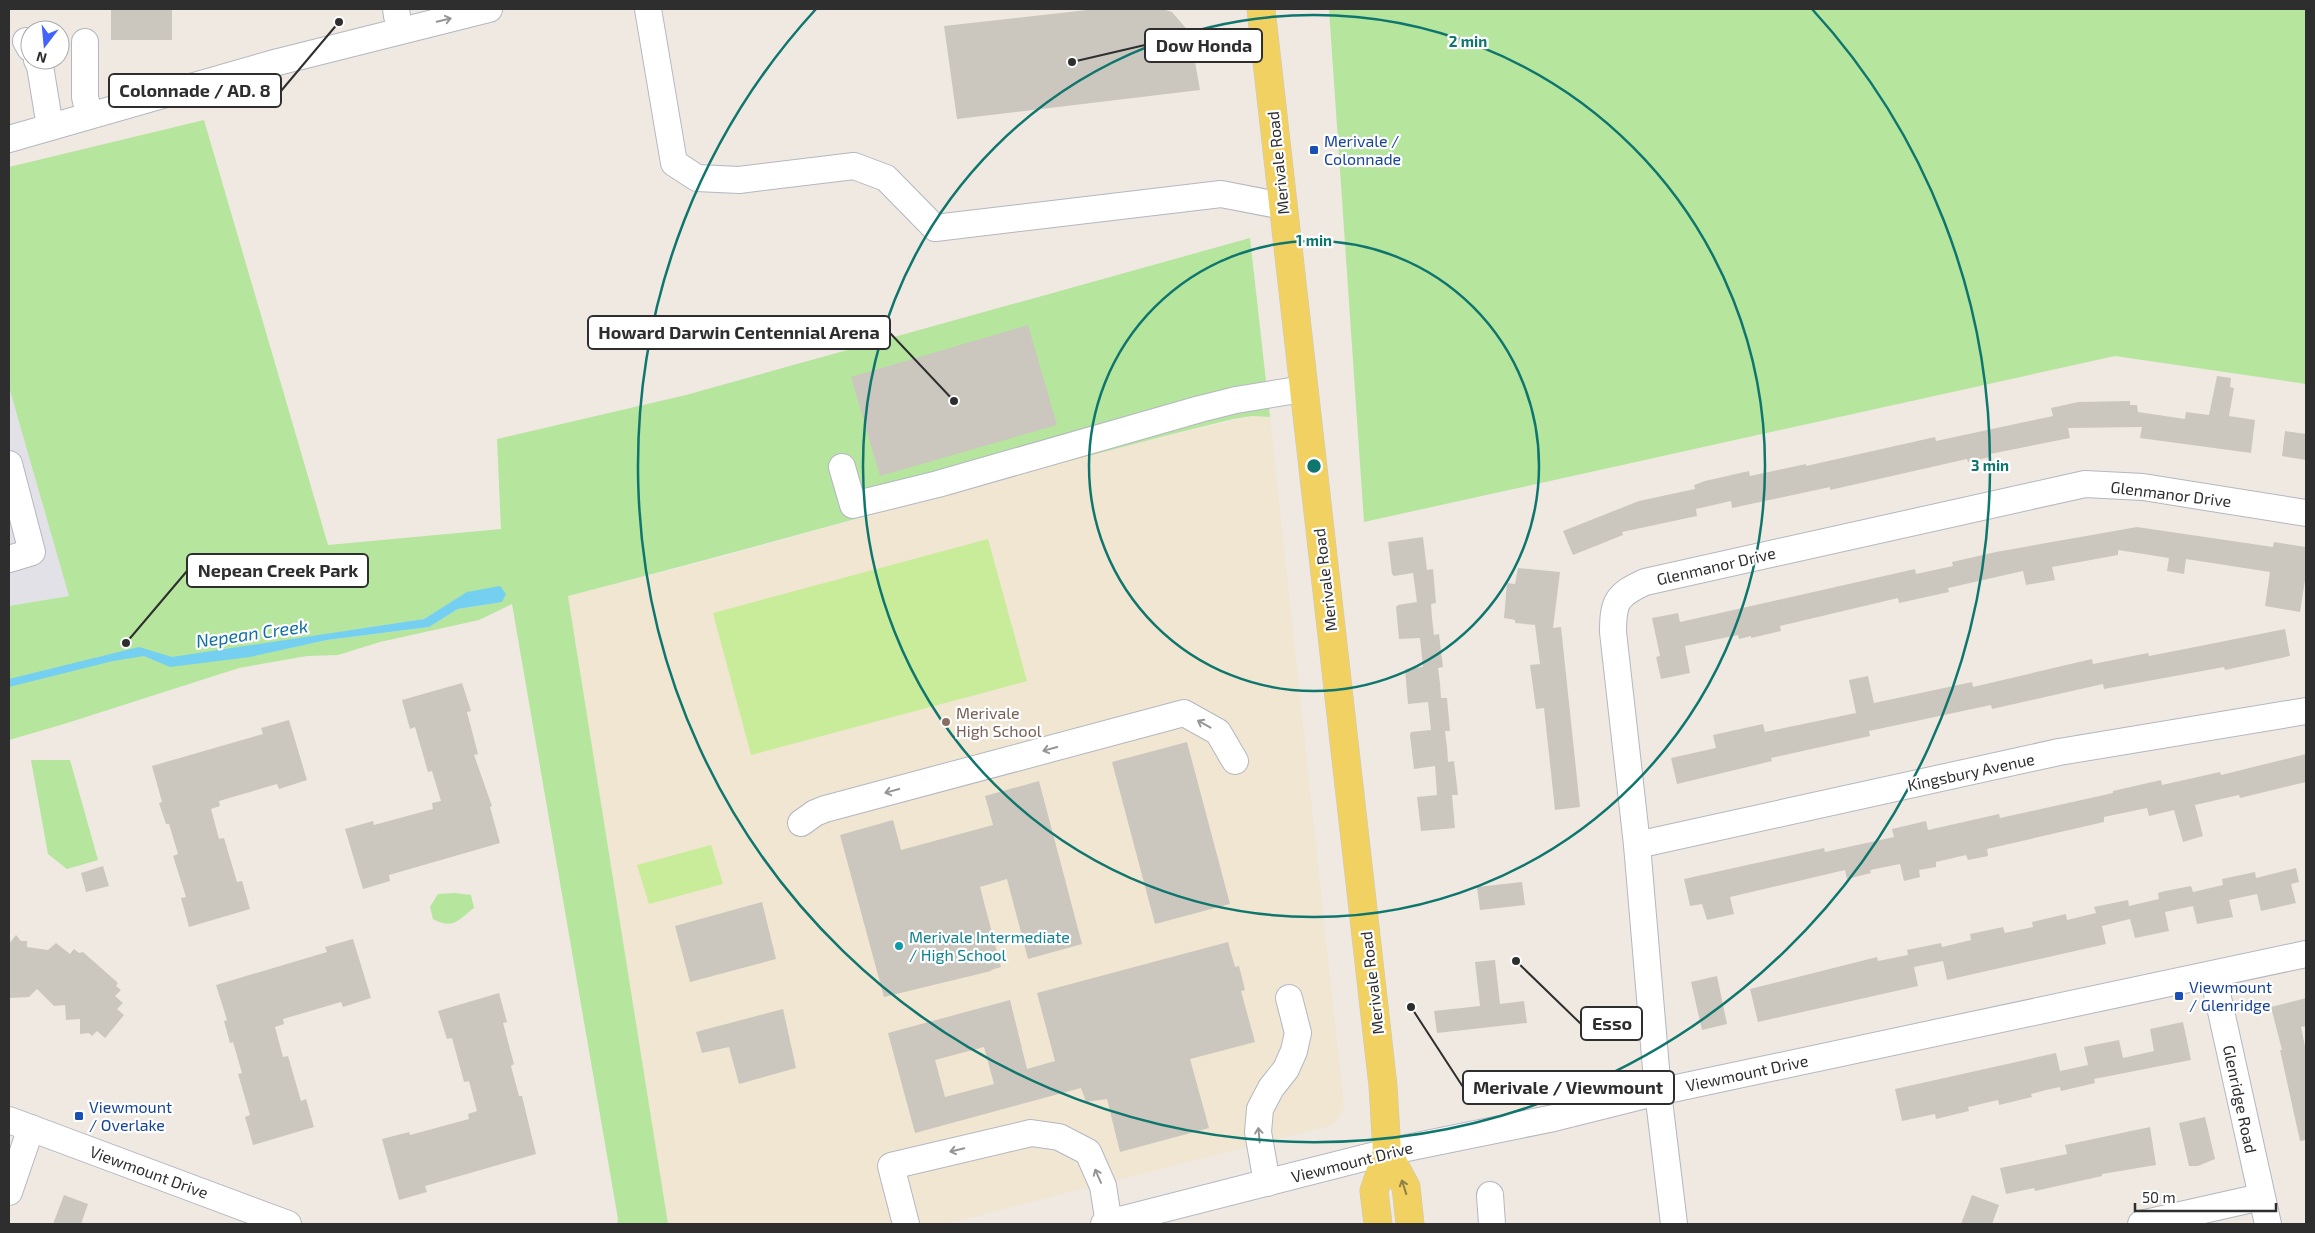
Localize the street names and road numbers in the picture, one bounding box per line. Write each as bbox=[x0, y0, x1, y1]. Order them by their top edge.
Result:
street label: Merivale Road bbox=[1263, 110, 1292, 216]
street label: Glenmanor Drive bbox=[2110, 477, 2233, 510]
street label: Merivale Road bbox=[1309, 527, 1340, 633]
street label: Glenmanor Drive bbox=[1655, 543, 1777, 588]
street label: Kingsbury Avenue bbox=[1906, 749, 2036, 794]
street label: Merivale Road bbox=[1356, 930, 1387, 1036]
street label: Glenridge Road bbox=[2220, 1043, 2261, 1155]
street label: Viewmount Drive bbox=[1684, 1050, 1810, 1095]
street label: Viewmount Drive bbox=[1289, 1137, 1415, 1186]
street label: Viewmount Drive bbox=[87, 1141, 211, 1202]

